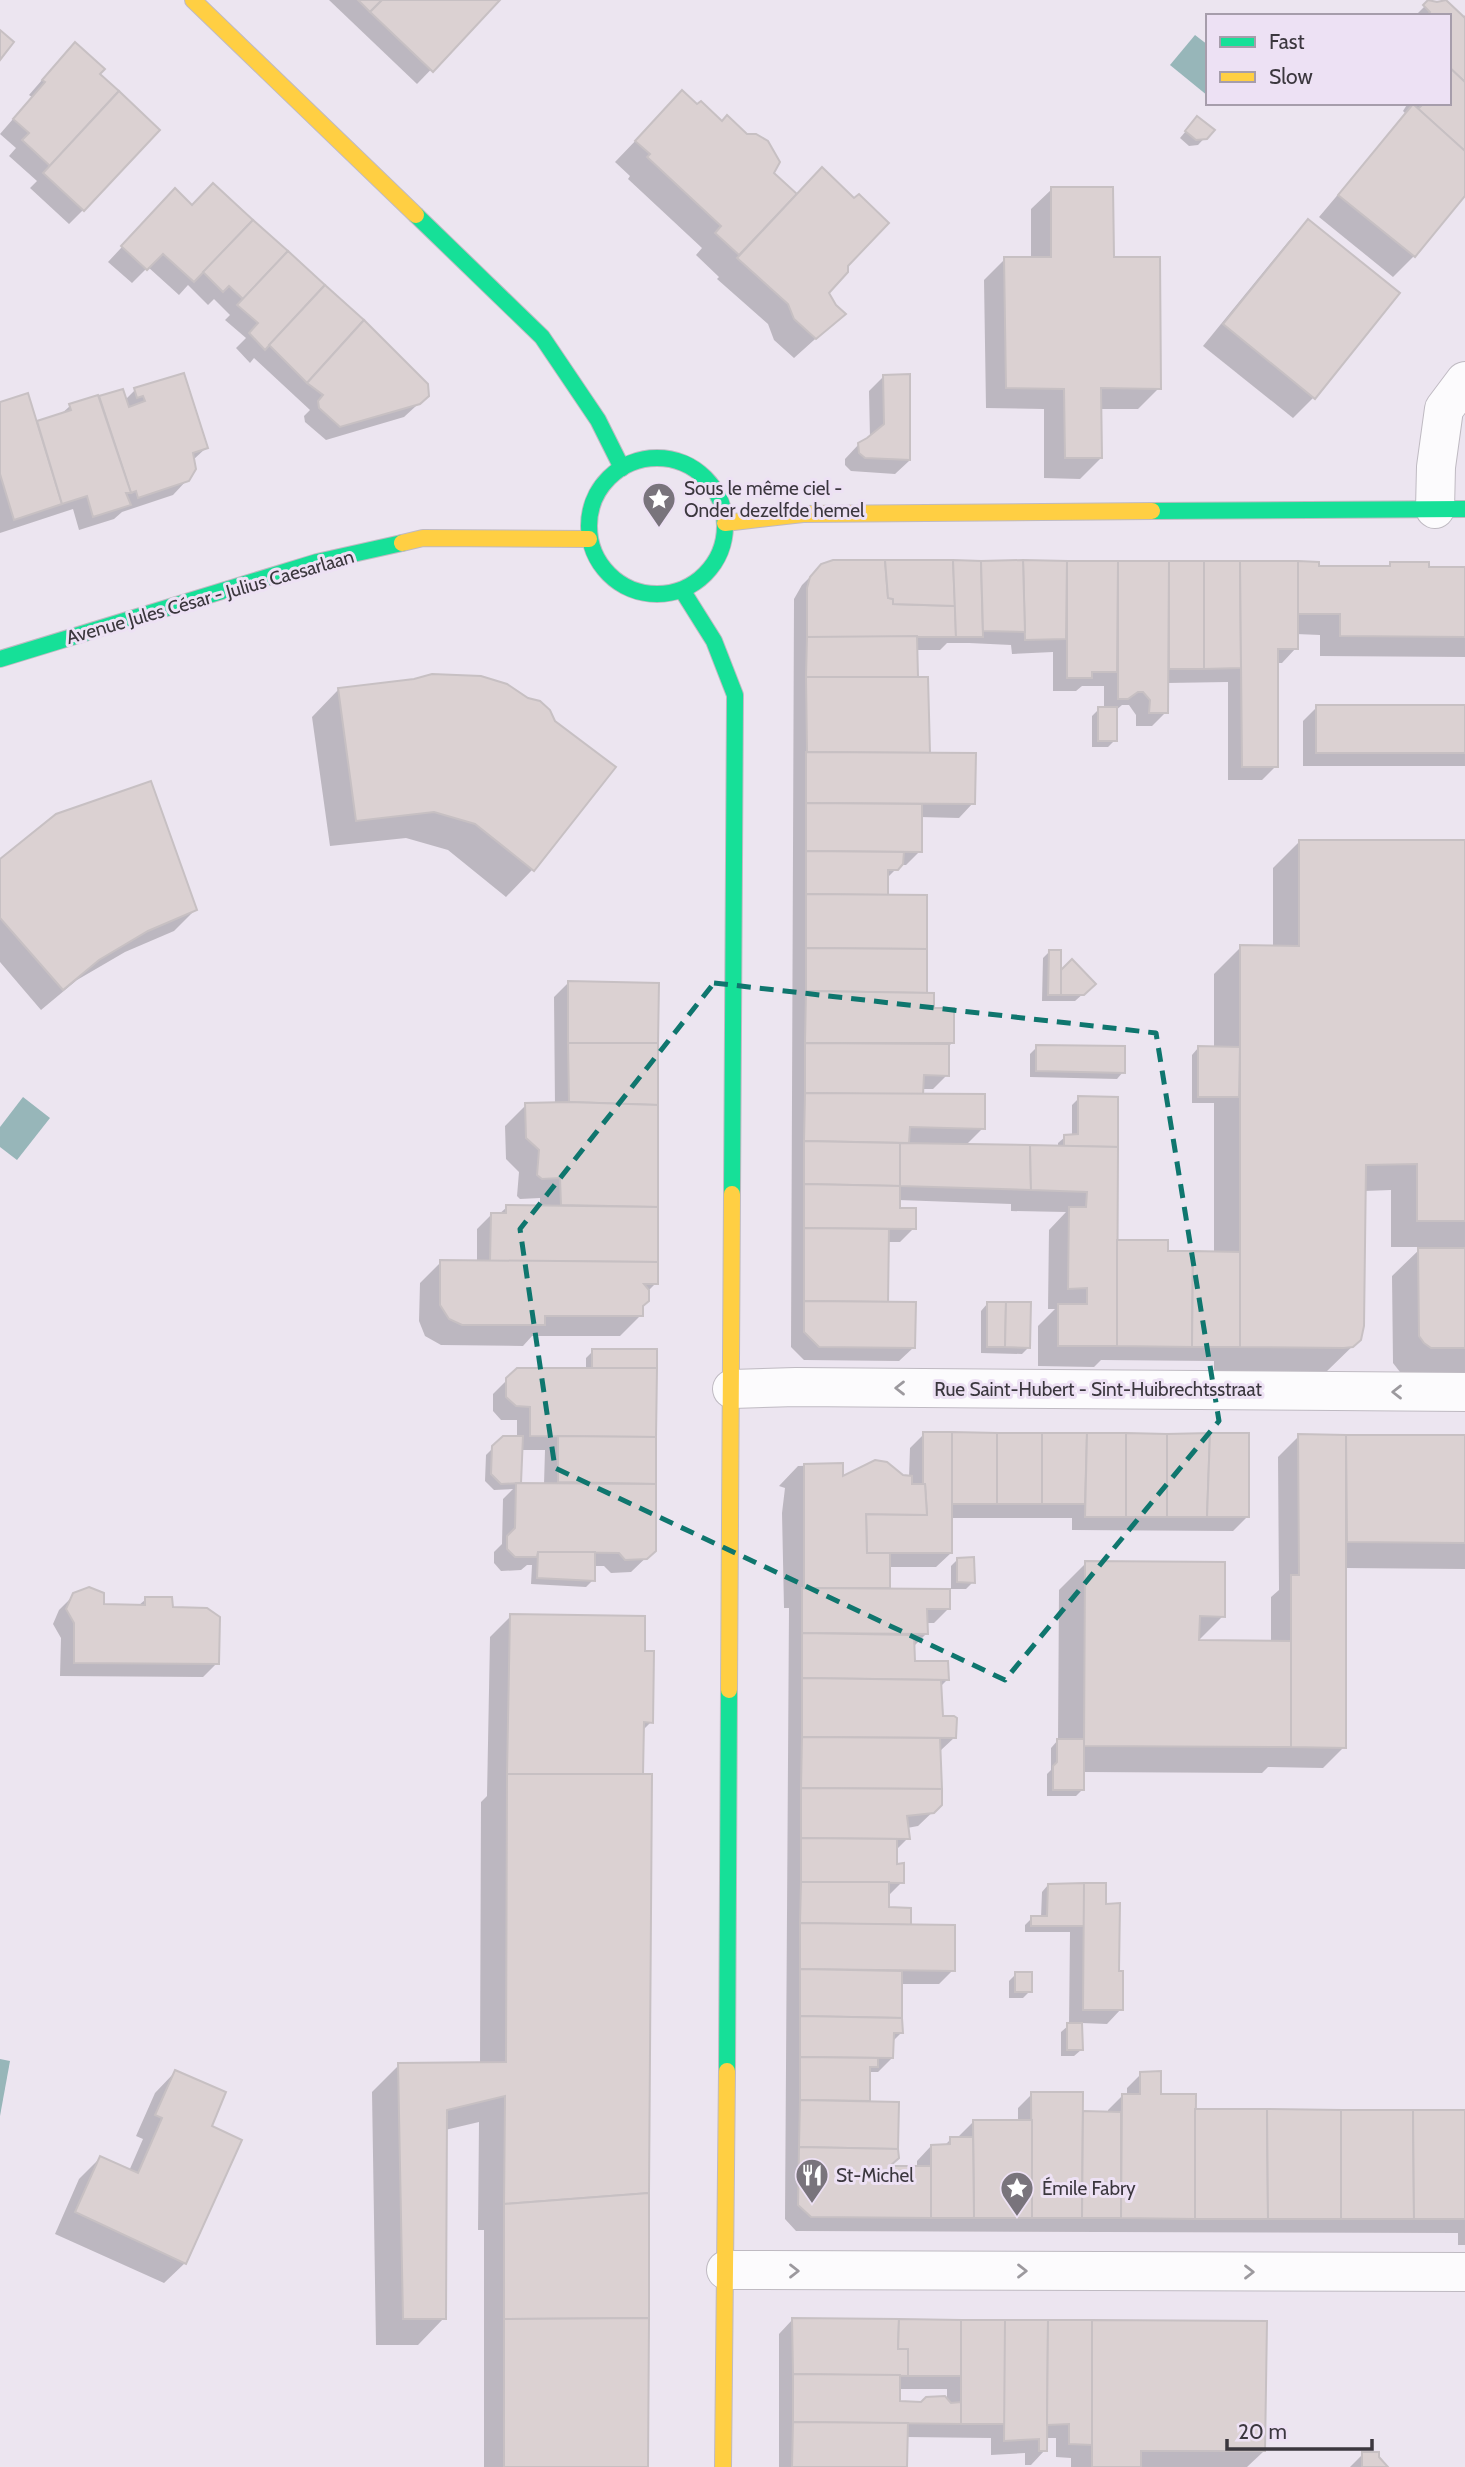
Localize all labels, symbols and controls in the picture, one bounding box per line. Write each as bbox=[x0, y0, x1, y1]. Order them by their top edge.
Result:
legend bbox=[1206, 14, 1451, 105]
text: Fast bbox=[1269, 29, 1305, 54]
text: Slow bbox=[1269, 64, 1313, 89]
place label: Sous le même ciel - Onder dezelfde hemel bbox=[684, 477, 865, 522]
place icon: Sous le même ciel - Onder dezelfde hemel bbox=[640, 480, 678, 529]
street label: Avenue Jules César - Julius Caesarlaan bbox=[63, 545, 357, 649]
street label: Rue Saint-Hubert - Sint-Huibrechtsstraat bbox=[934, 1378, 1262, 1401]
one-way arrow bbox=[894, 1380, 905, 1396]
one-way arrow bbox=[1391, 1384, 1402, 1400]
restaurant icon: St-Michel bbox=[793, 2156, 831, 2205]
place label: St-Michel bbox=[836, 2164, 914, 2187]
place icon: Émile Fabry bbox=[998, 2169, 1036, 2218]
place label: Émile Fabry bbox=[1042, 2176, 1136, 2200]
one-way arrow bbox=[790, 2263, 800, 2279]
one-way arrow bbox=[1017, 2263, 1028, 2279]
one-way arrow bbox=[1245, 2264, 1255, 2280]
scale bar bbox=[1227, 2408, 1372, 2452]
text: 20 m bbox=[1238, 2419, 1287, 2444]

